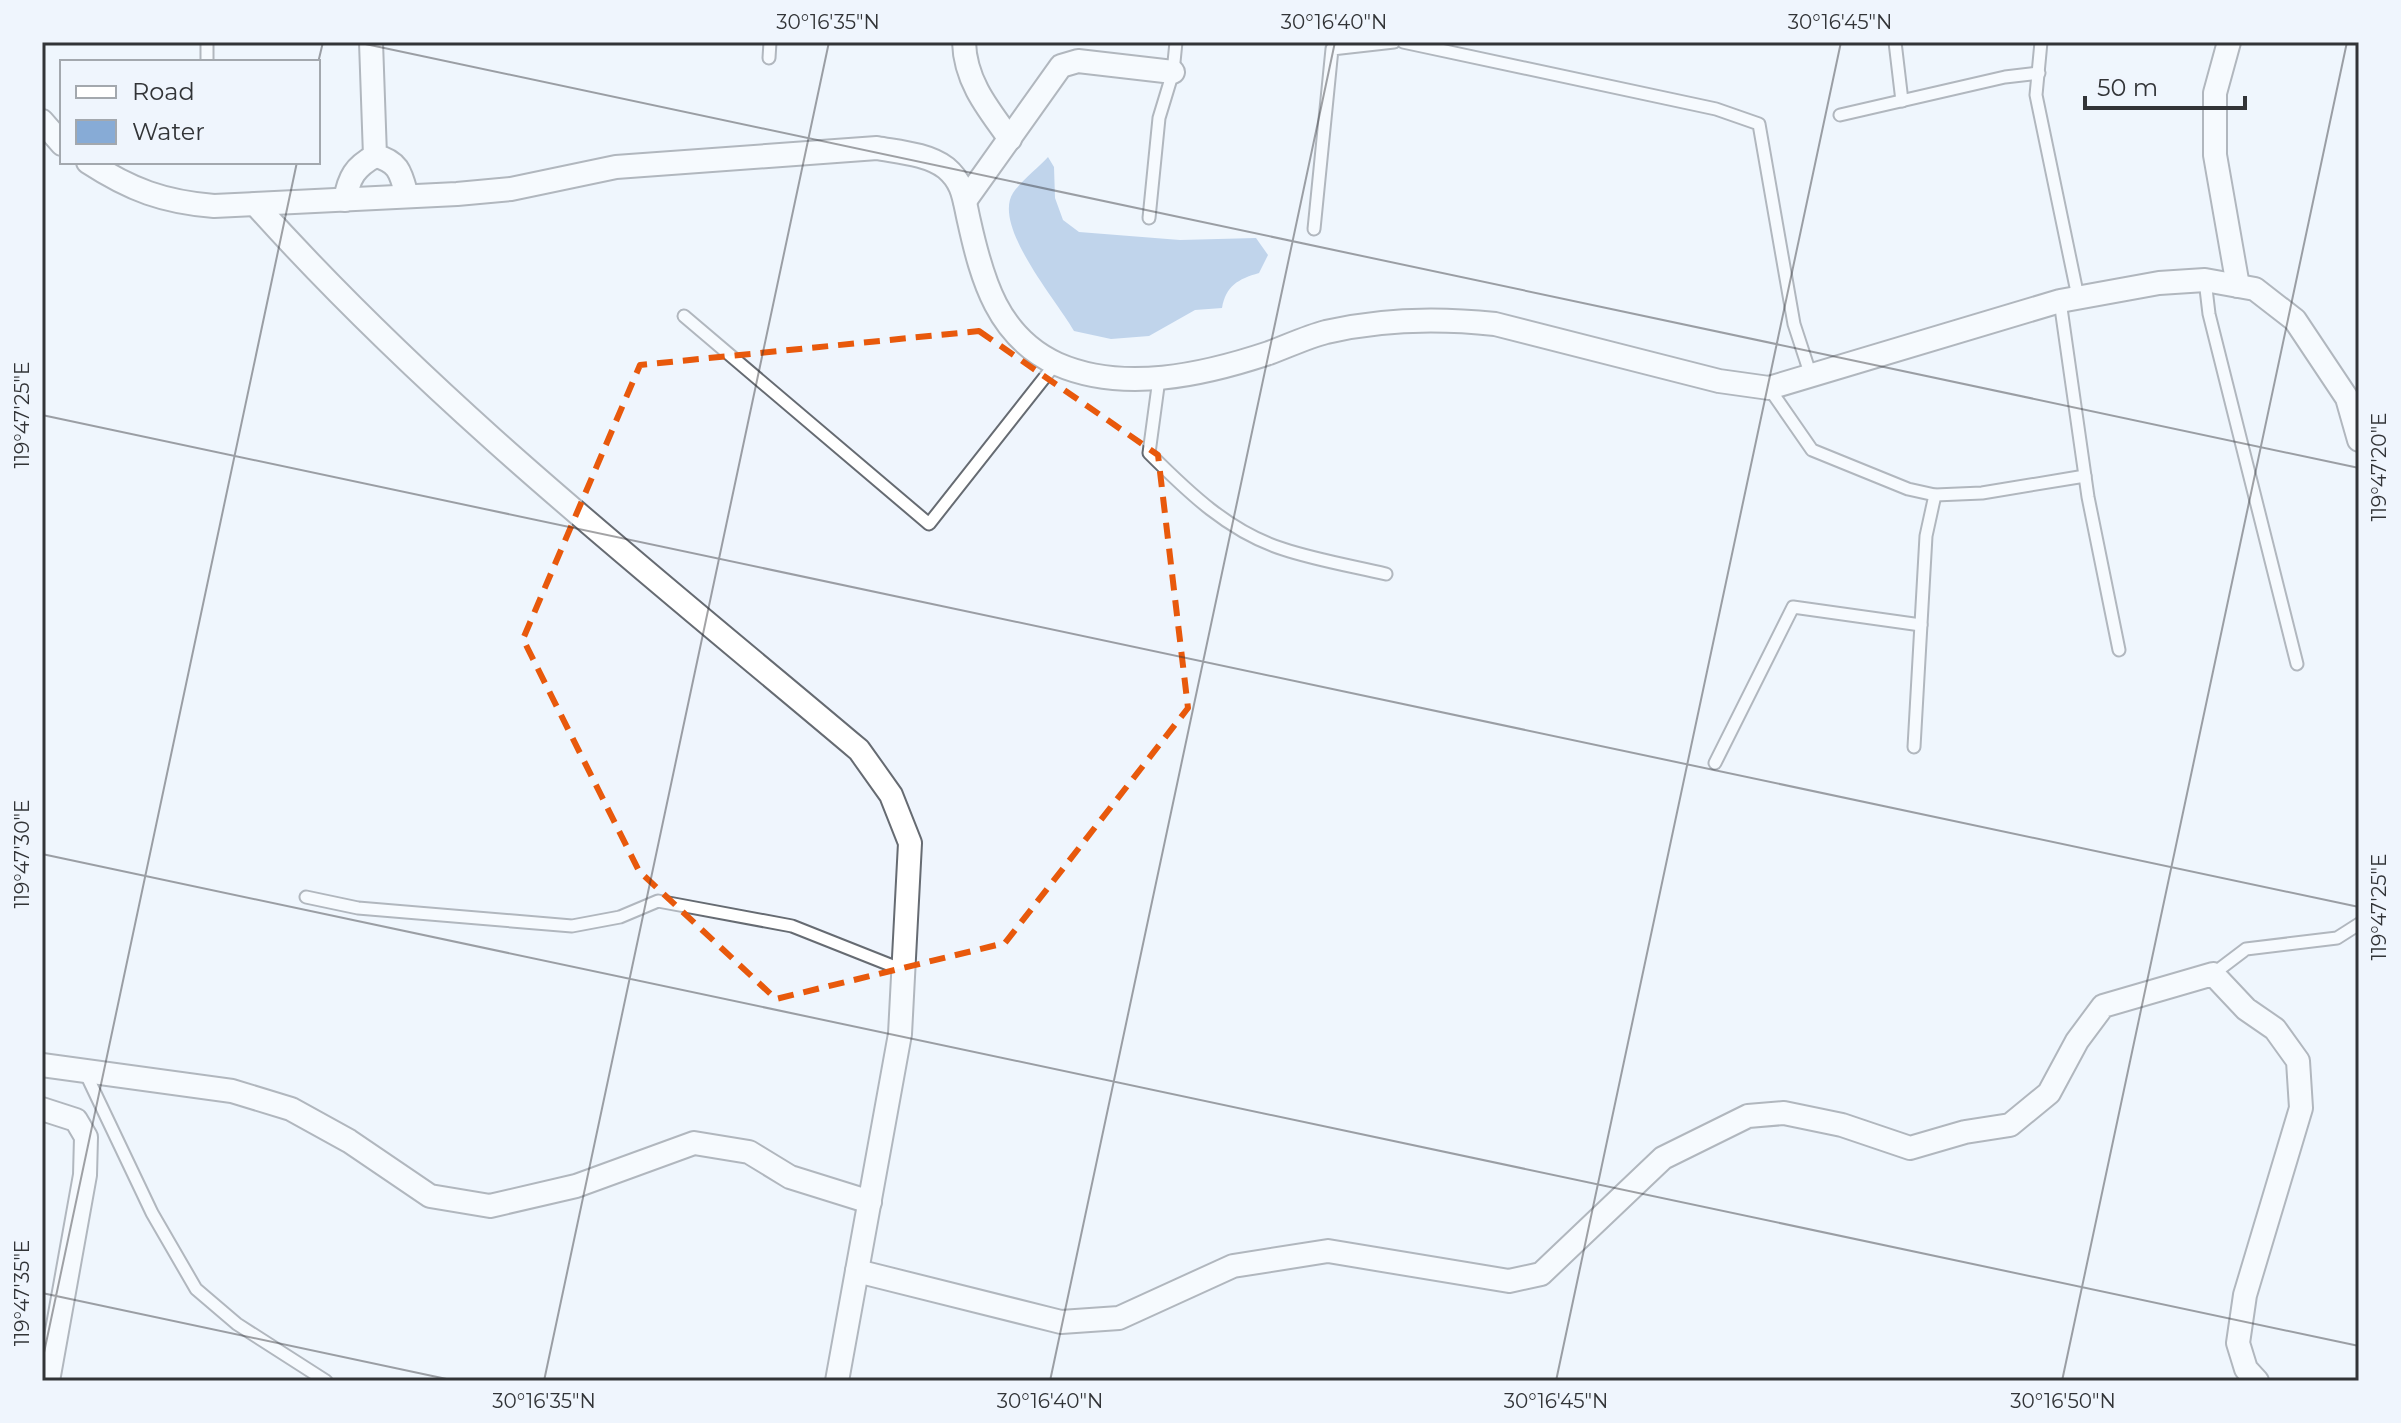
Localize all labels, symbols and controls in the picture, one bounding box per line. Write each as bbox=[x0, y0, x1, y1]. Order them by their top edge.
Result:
text: 30°16'35"N bbox=[776, 10, 880, 34]
text: 30°16'40"N bbox=[1281, 10, 1387, 34]
text: 30°16'45"N bbox=[1788, 10, 1892, 34]
legend bbox=[60, 60, 320, 164]
scale bar bbox=[2085, 60, 2245, 110]
text: 50 m bbox=[2097, 73, 2158, 102]
text: Road bbox=[132, 77, 195, 106]
text: Water bbox=[132, 117, 205, 146]
text: 119°47'25"E bbox=[10, 362, 34, 468]
text: 119°47'20"E bbox=[2367, 413, 2391, 521]
text: 119°47'30"E bbox=[10, 800, 34, 908]
text: 119°47'25"E bbox=[2367, 854, 2391, 960]
text: 119°47'35"E bbox=[10, 1240, 34, 1346]
text: 30°16'35"N bbox=[492, 1389, 596, 1413]
text: 30°16'40"N bbox=[997, 1389, 1103, 1413]
text: 30°16'45"N bbox=[1504, 1389, 1608, 1413]
text: 30°16'50"N bbox=[2010, 1389, 2116, 1413]

